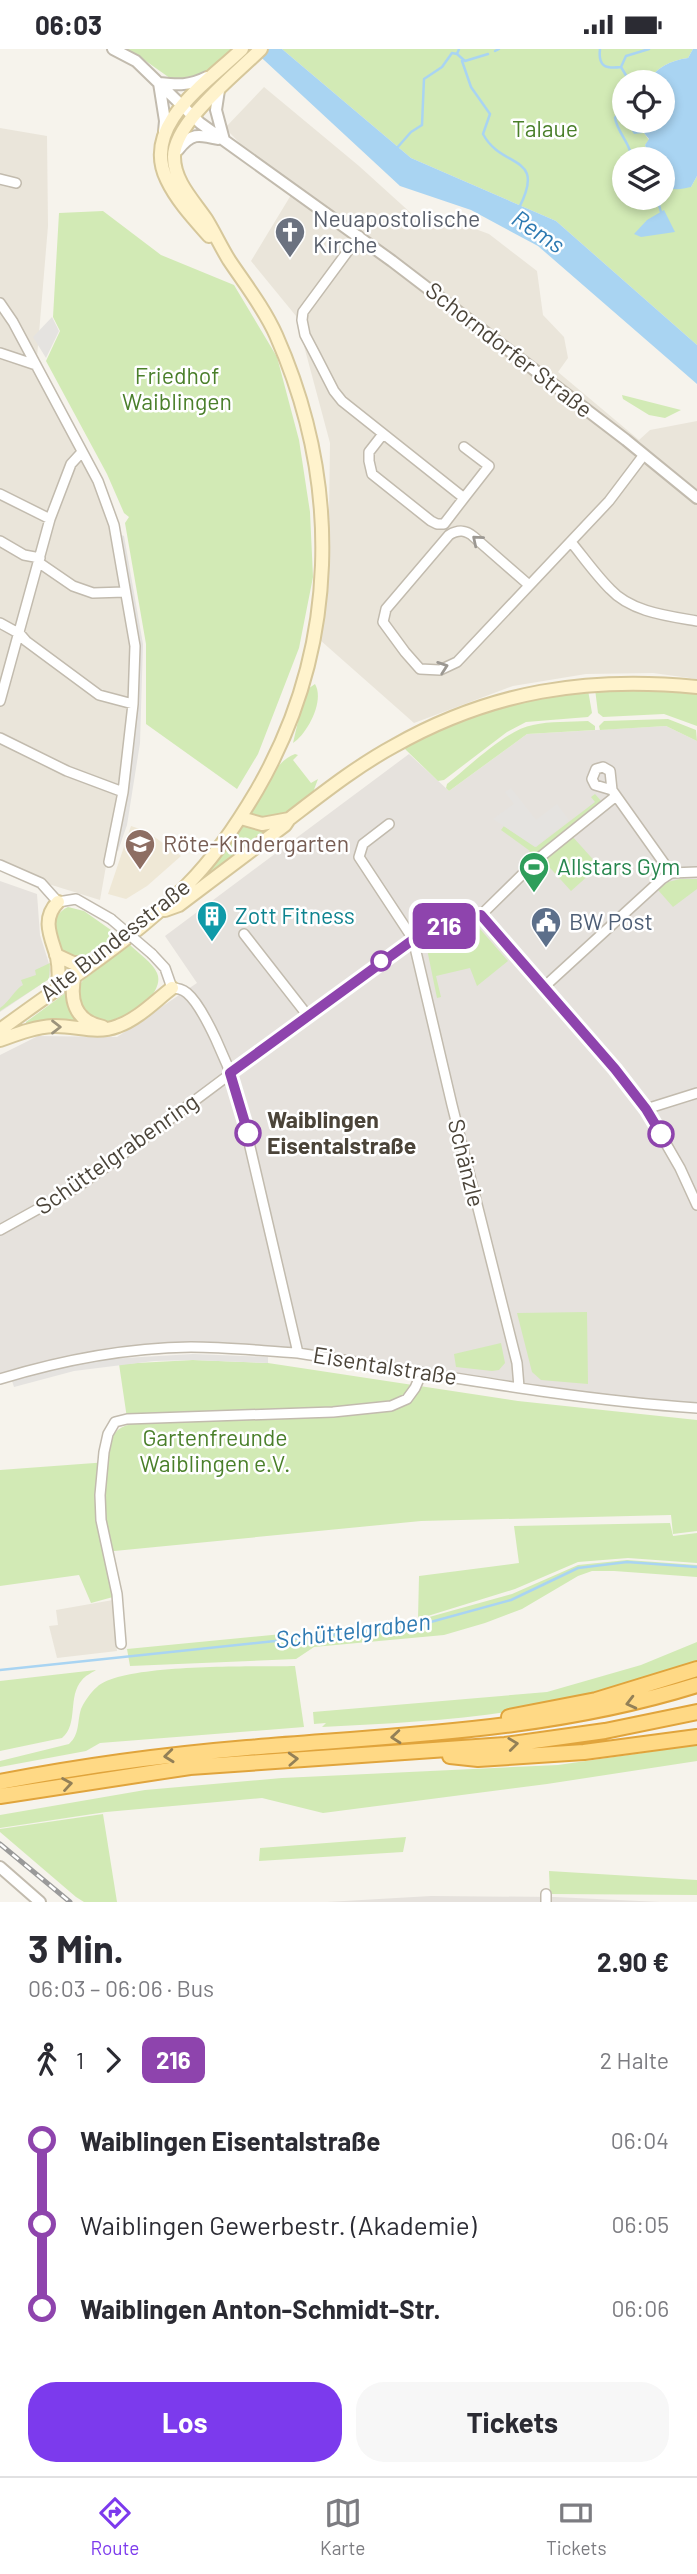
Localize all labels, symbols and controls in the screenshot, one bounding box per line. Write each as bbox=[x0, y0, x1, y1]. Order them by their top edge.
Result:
text: 06:03 bbox=[35, 9, 102, 40]
map controls bbox=[612, 70, 675, 210]
button: locate bbox=[612, 70, 675, 133]
park label: Talaue bbox=[512, 114, 578, 142]
button: layers bbox=[612, 147, 675, 210]
water label: Rems bbox=[507, 203, 571, 259]
place label: Neuapostolische Kirche bbox=[313, 204, 480, 258]
church icon: Neuapostolische Kirche bbox=[273, 215, 307, 259]
street label: Schorndorfer Straße bbox=[421, 275, 599, 423]
park label: Friedhof Waiblingen bbox=[122, 361, 232, 415]
one-way arrow bbox=[473, 536, 486, 548]
one-way arrow bbox=[437, 661, 449, 675]
school or university icon: Röte-Kindergarten bbox=[123, 827, 157, 871]
place label: Röte-Kindergarten bbox=[163, 829, 349, 857]
sports icon: Allstars Gym bbox=[517, 850, 551, 894]
place label: Allstars Gym bbox=[557, 852, 680, 880]
street label: Alte Bundesstraße bbox=[34, 872, 195, 1006]
building icon: Zott Fitness bbox=[195, 899, 229, 943]
place label: Zott Fitness bbox=[235, 901, 355, 929]
line badge: 216 bbox=[404, 903, 484, 949]
public building icon: BW Post bbox=[529, 905, 563, 949]
place label: BW Post bbox=[569, 907, 653, 935]
text: 216 bbox=[427, 911, 461, 940]
unlabelled marker bbox=[371, 951, 391, 971]
one-way arrow bbox=[51, 1019, 62, 1035]
street label: Schüttelgrabenring bbox=[30, 1087, 203, 1220]
place label: Waiblingen Eisentalstraße bbox=[267, 1105, 416, 1159]
street label: Schänzle bbox=[443, 1116, 491, 1210]
marker: Waiblingen Eisentalstraße bbox=[235, 1120, 261, 1146]
unlabelled marker bbox=[648, 1121, 674, 1147]
street label: Eisentalstraße bbox=[311, 1340, 459, 1390]
park label: Gartenfreunde Waiblingen e.V. bbox=[140, 1423, 290, 1477]
water label: Schüttelgraben bbox=[274, 1606, 432, 1653]
one-way arrow bbox=[625, 1695, 637, 1710]
one-way arrow bbox=[390, 1729, 401, 1744]
one-way arrow bbox=[507, 1736, 519, 1751]
one-way arrow bbox=[163, 1748, 175, 1763]
one-way arrow bbox=[288, 1751, 299, 1766]
one-way arrow bbox=[61, 1777, 73, 1792]
text: 3 Min. bbox=[28, 1925, 124, 1971]
text: 2.90 € bbox=[597, 1946, 669, 1977]
text: 06:03 – 06:06 · Bus bbox=[28, 1974, 214, 2002]
icon: walk bbox=[28, 2041, 66, 2079]
icon: forward bbox=[94, 2041, 132, 2079]
text: 216 bbox=[156, 2045, 191, 2074]
text: 1 bbox=[76, 2046, 84, 2074]
text: 2 Halte bbox=[600, 2046, 669, 2074]
text: Waiblingen Eisentalstraße bbox=[80, 2125, 380, 2156]
text: 06:04 bbox=[611, 2126, 669, 2154]
text: Waiblingen Gewerbestr. (Akademie) bbox=[80, 2209, 476, 2240]
text: 06:05 bbox=[612, 2210, 669, 2238]
text: Waiblingen Anton-Schmidt-Str. bbox=[80, 2293, 441, 2324]
text: 06:06 bbox=[612, 2294, 669, 2322]
button: Los bbox=[28, 2382, 342, 2462]
button: Tickets bbox=[356, 2382, 669, 2462]
tab: Route bbox=[90, 2494, 139, 2559]
tab: Karte bbox=[320, 2494, 365, 2559]
tab: Tickets bbox=[546, 2494, 607, 2559]

